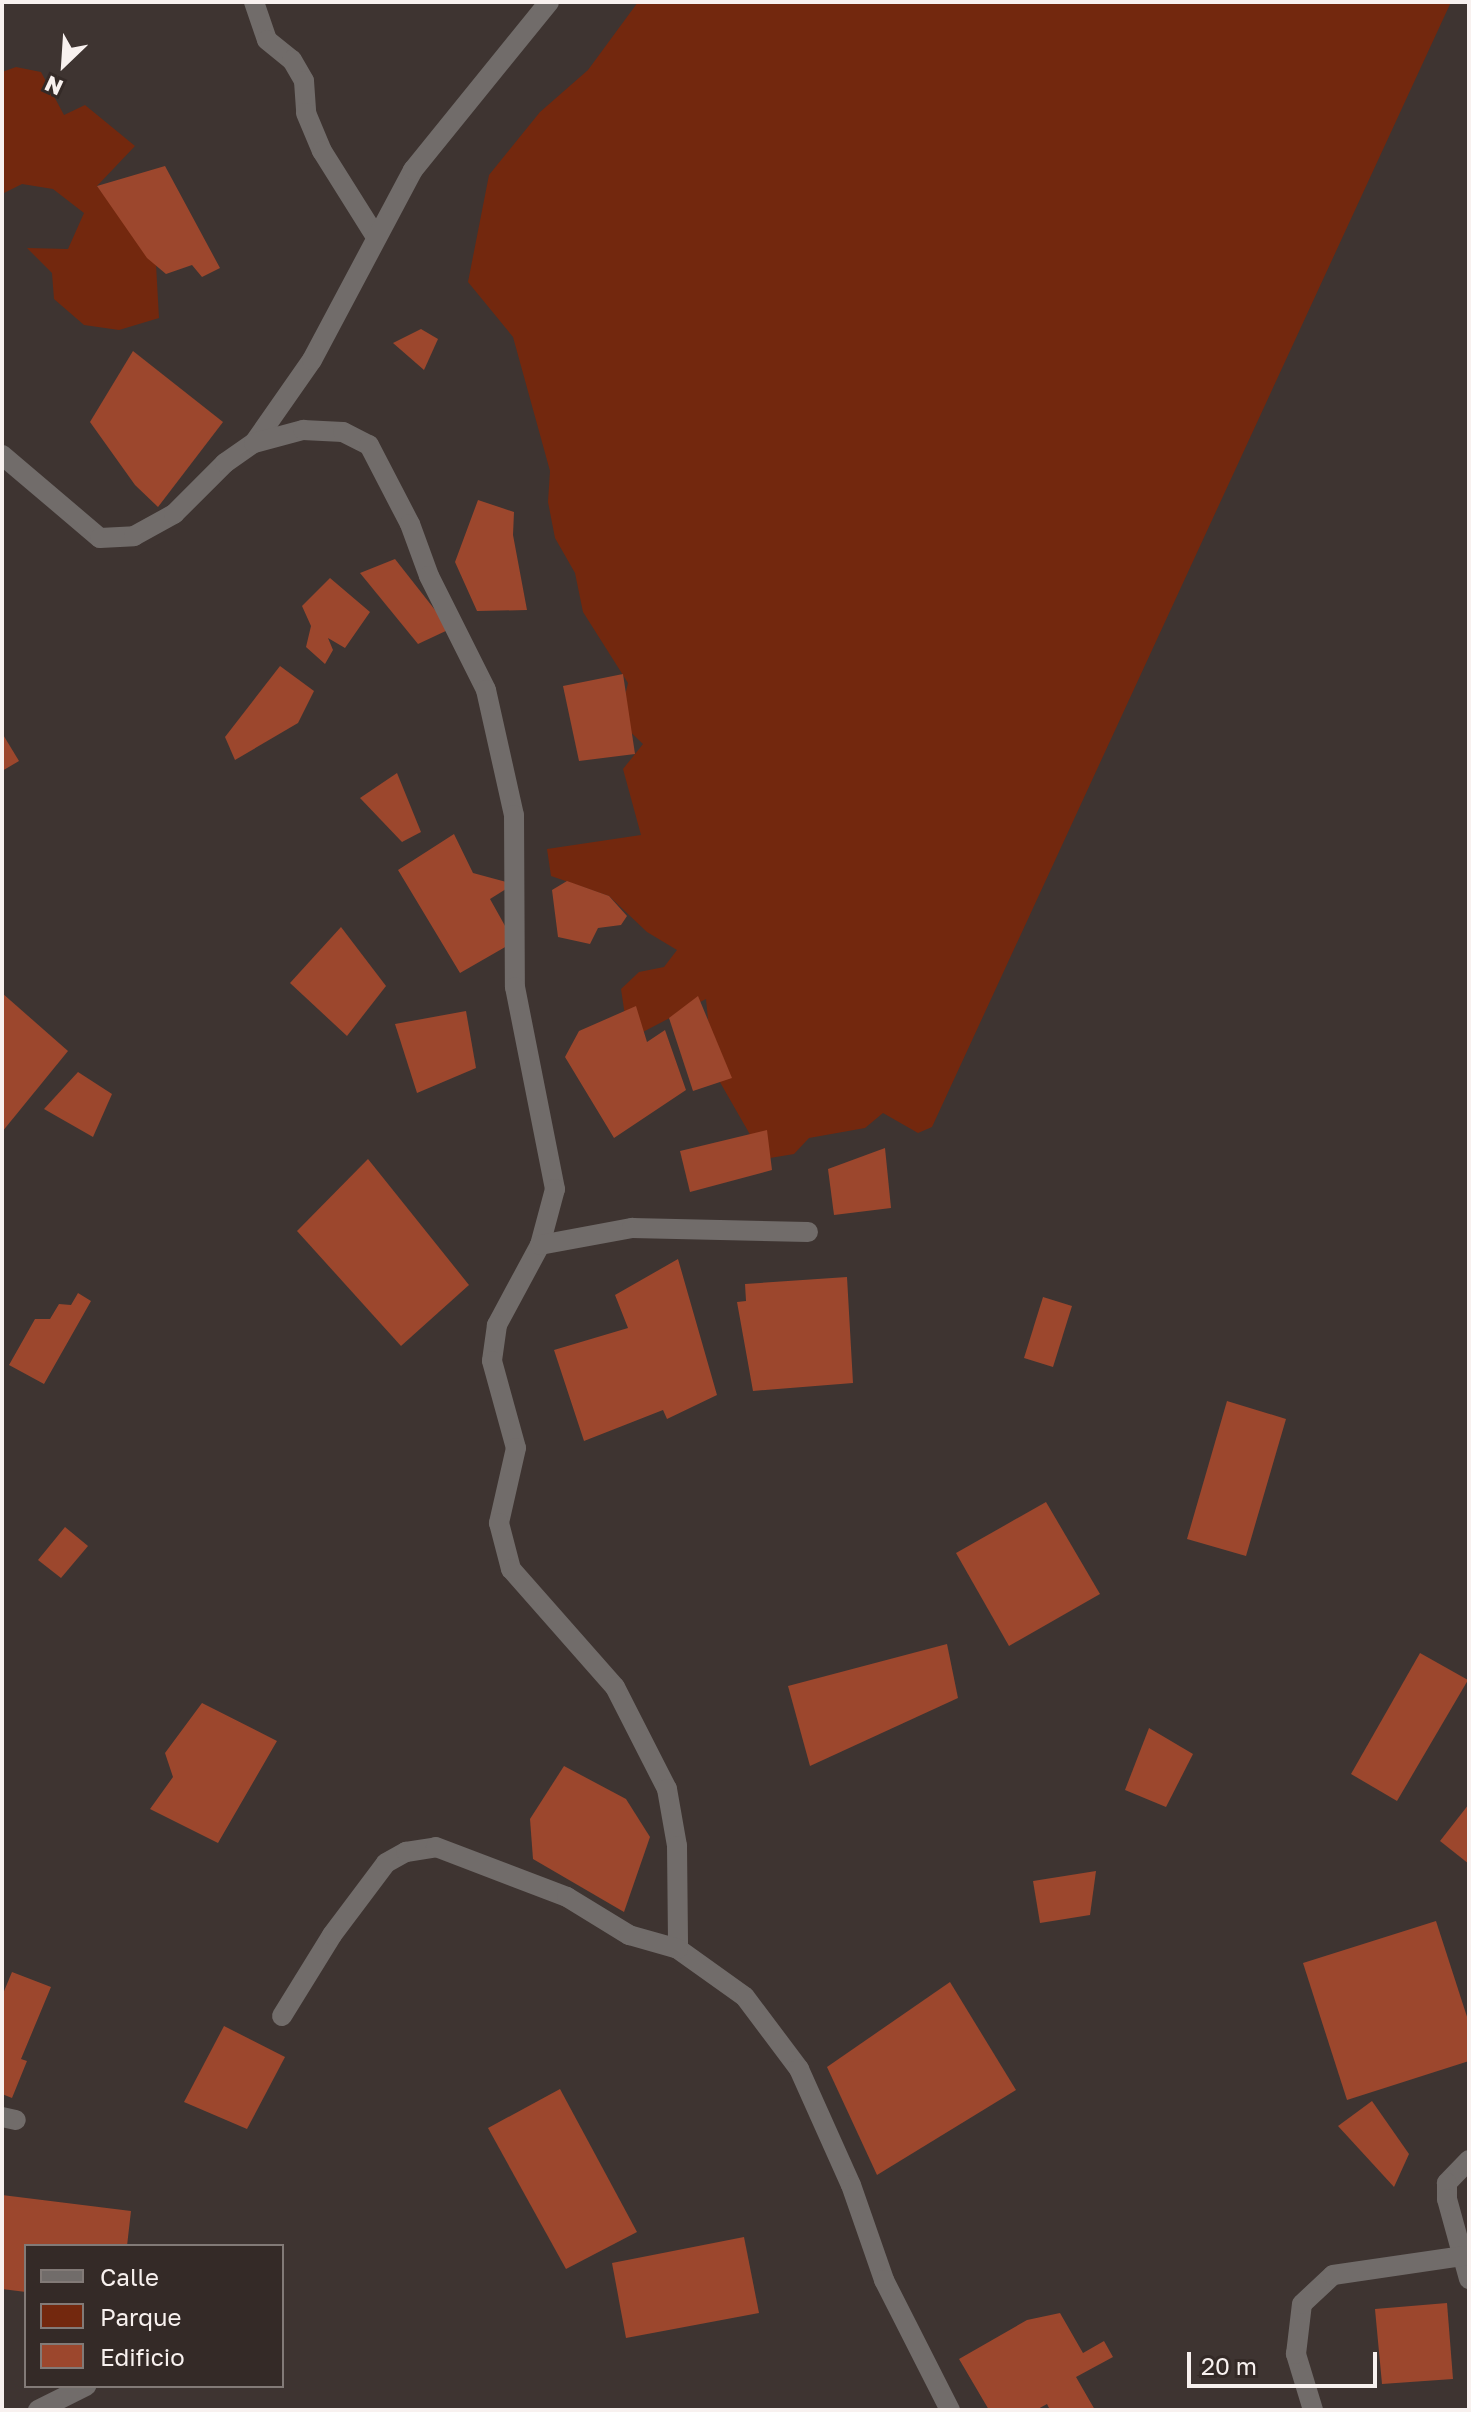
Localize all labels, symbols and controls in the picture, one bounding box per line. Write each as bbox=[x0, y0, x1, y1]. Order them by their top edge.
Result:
north arrow bbox=[24, 24, 104, 104]
text: N bbox=[40, 70, 67, 102]
legend bbox=[24, 2244, 284, 2388]
text: Calle bbox=[100, 2262, 159, 2291]
text: Parque bbox=[100, 2302, 181, 2331]
scale bar bbox=[1191, 2336, 1381, 2386]
text: Edificio bbox=[100, 2342, 185, 2371]
text: 20 m bbox=[1201, 2351, 1257, 2380]

